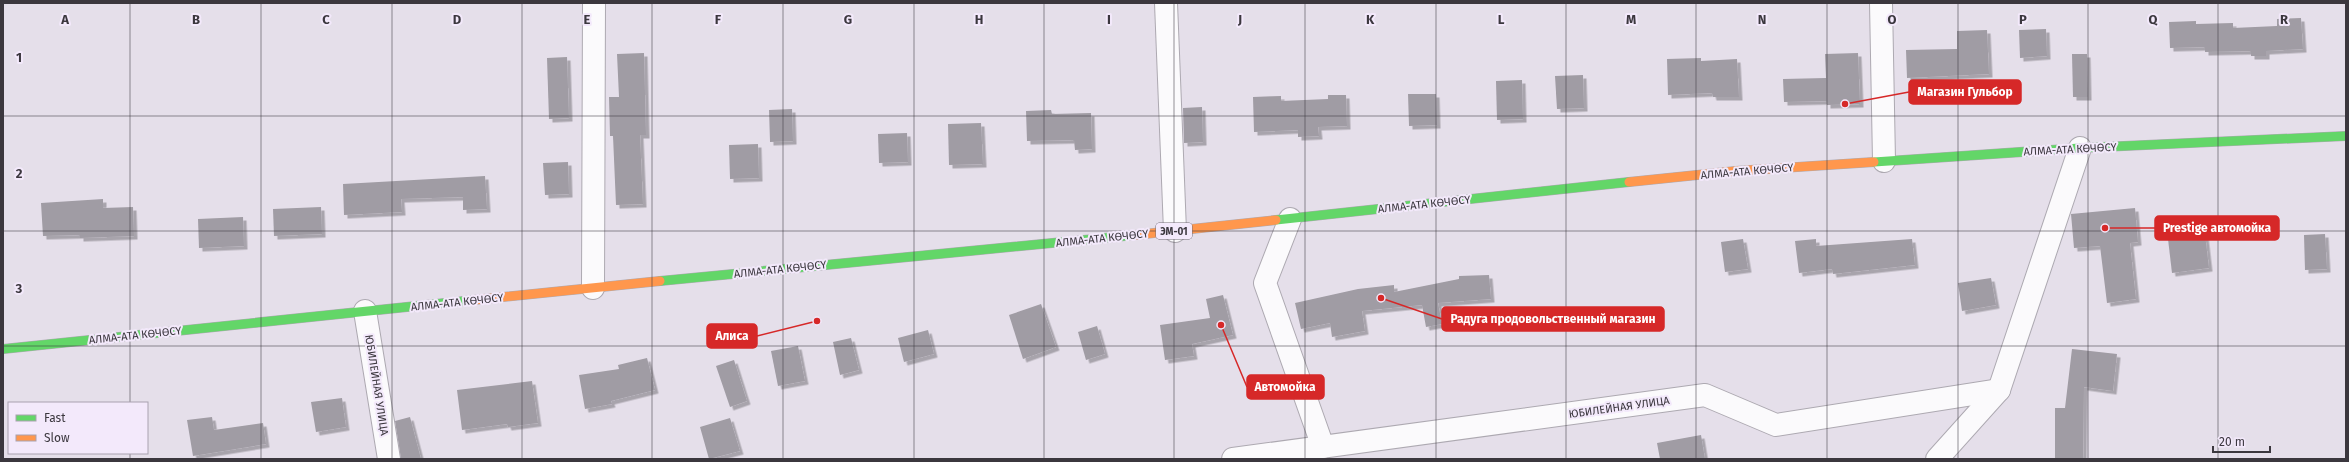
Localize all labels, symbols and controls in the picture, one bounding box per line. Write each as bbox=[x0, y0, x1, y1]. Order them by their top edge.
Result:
text: A bbox=[60, 12, 69, 27]
text: B bbox=[192, 12, 200, 27]
text: C bbox=[322, 12, 330, 27]
text: D bbox=[453, 12, 462, 27]
text: E bbox=[584, 12, 591, 27]
text: F bbox=[715, 12, 722, 27]
text: G bbox=[844, 12, 852, 27]
text: H bbox=[975, 12, 983, 27]
text: I bbox=[1107, 12, 1111, 27]
text: J bbox=[1237, 12, 1242, 27]
text: K bbox=[1366, 12, 1375, 27]
text: L bbox=[1498, 12, 1505, 27]
text: M bbox=[1626, 12, 1636, 27]
text: N bbox=[1758, 12, 1766, 27]
text: O bbox=[1888, 12, 1897, 27]
text: P bbox=[2019, 12, 2027, 27]
text: Q bbox=[2149, 12, 2159, 27]
text: R bbox=[2280, 12, 2289, 27]
text: 1 bbox=[16, 50, 22, 65]
callout: Магазин Гульбор bbox=[1909, 80, 2021, 104]
text: Магазин Гульбор bbox=[1917, 85, 2013, 99]
street label: АЛМА-АТА КӨЧӨСҮ bbox=[2023, 141, 2117, 158]
street label: АЛМА-АТА КӨЧӨСҮ bbox=[1700, 161, 1794, 182]
text: 2 bbox=[16, 166, 23, 181]
street label: АЛМА-АТА КӨЧӨСҮ bbox=[1377, 193, 1471, 216]
callout: Prestige автомойка bbox=[2155, 216, 2279, 240]
text: Prestige автомойка bbox=[2163, 221, 2272, 235]
road number: ЭМ-01 bbox=[1156, 223, 1192, 239]
street label: АЛМА-АТА КӨЧӨСҮ bbox=[1055, 227, 1149, 250]
street label: АЛМА-АТА КӨЧӨСҮ bbox=[733, 258, 827, 281]
text: 3 bbox=[15, 281, 23, 296]
street label: АЛМА-АТА КӨЧӨСҮ bbox=[410, 291, 504, 314]
callout: Радуга продовольственный магазин bbox=[1442, 307, 1664, 331]
text: Радуга продовольственный магазин bbox=[1450, 312, 1656, 326]
street label: АЛМА-АТА КӨЧӨСҮ bbox=[88, 324, 182, 347]
callout: Алиса bbox=[707, 324, 757, 348]
text: Алиса bbox=[714, 329, 749, 343]
street label: ЮБИЛЕЙНАЯ УЛИЦА bbox=[362, 334, 391, 437]
callout: Автомойка bbox=[1247, 375, 1324, 399]
text: Автомойка bbox=[1253, 380, 1316, 394]
street label: ЮБИЛЕЙНАЯ УЛИЦА bbox=[1568, 394, 1671, 421]
legend bbox=[8, 402, 148, 454]
text: Fast bbox=[44, 411, 66, 425]
scale bar bbox=[2213, 428, 2270, 454]
text: Slow bbox=[44, 431, 70, 445]
text: 20 m bbox=[2219, 435, 2245, 449]

